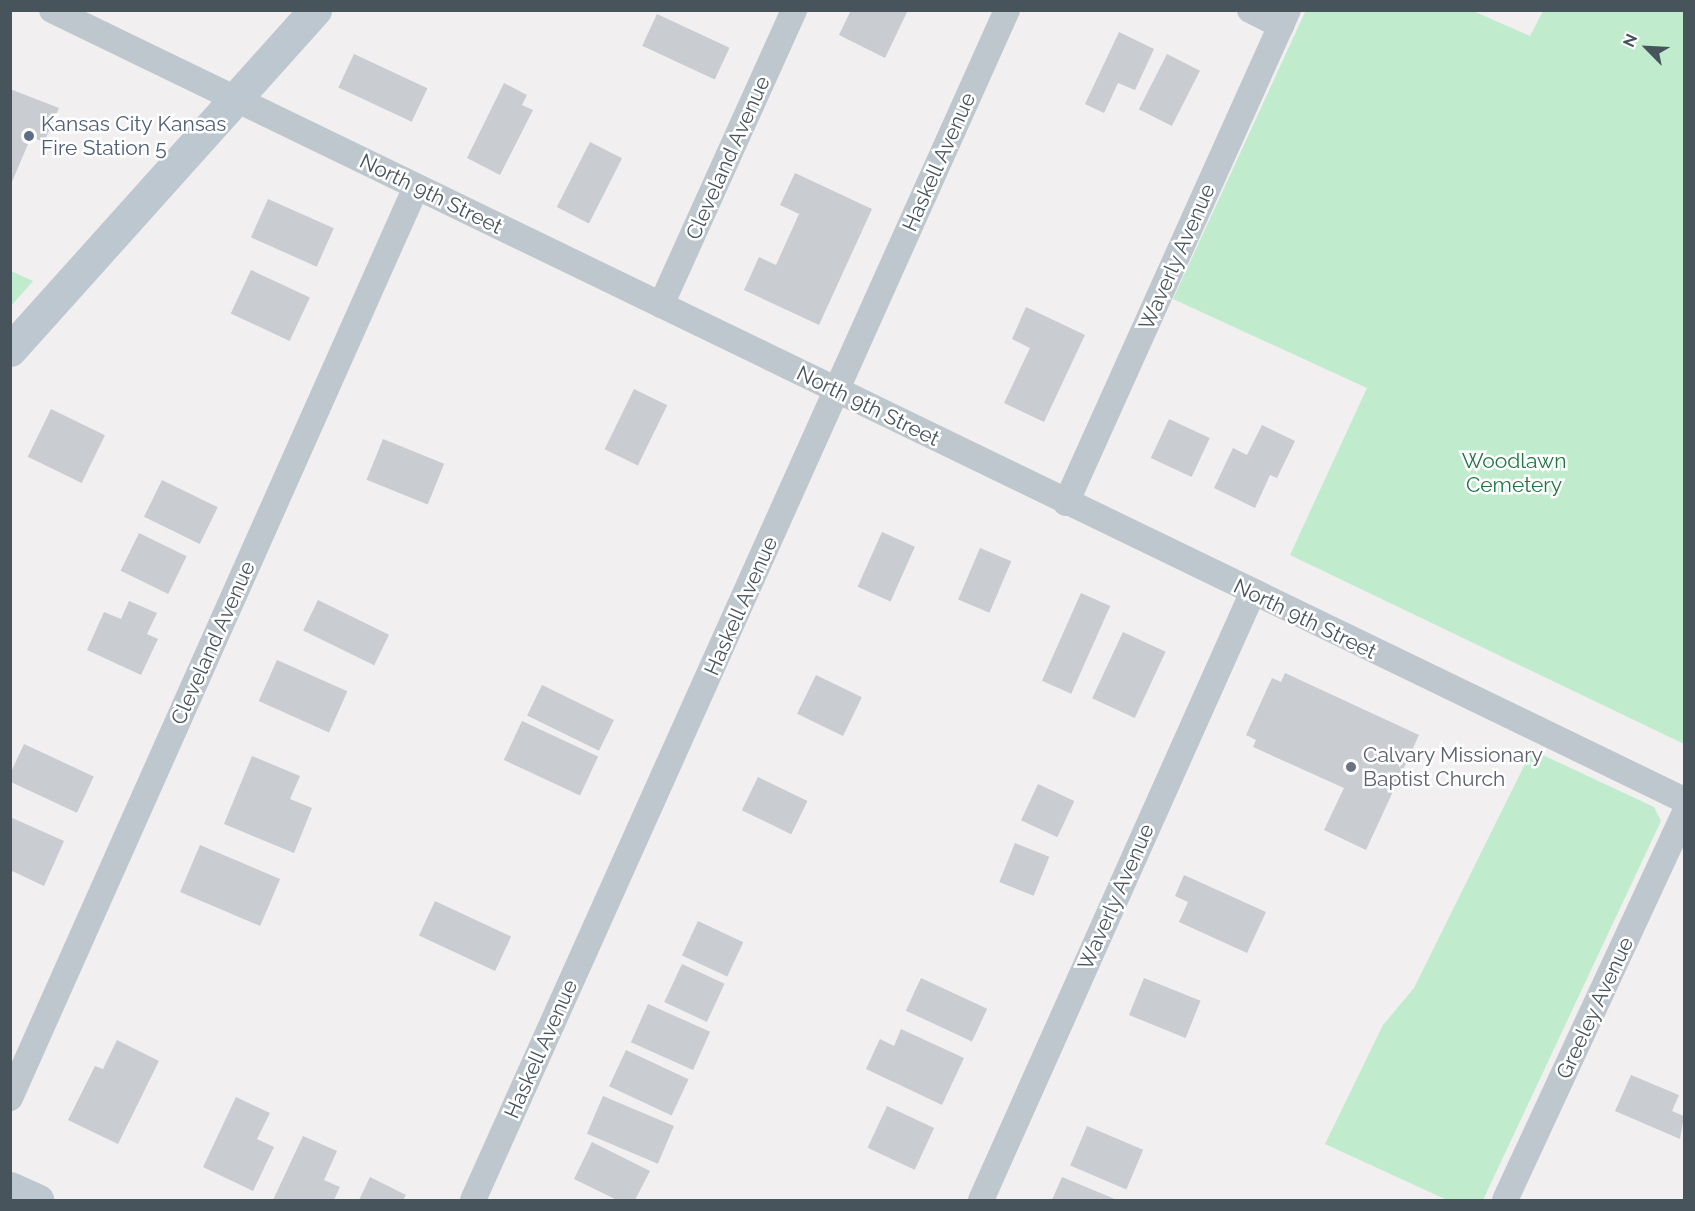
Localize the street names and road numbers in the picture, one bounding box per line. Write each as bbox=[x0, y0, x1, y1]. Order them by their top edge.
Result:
street label: Cleveland Avenue bbox=[681, 72, 775, 244]
street label: Haskell Avenue bbox=[897, 88, 981, 236]
street label: North 9th Street bbox=[356, 149, 506, 239]
street label: Waverly Avenue bbox=[1133, 180, 1221, 334]
street label: North 9th Street bbox=[793, 361, 943, 451]
street label: Haskell Avenue bbox=[699, 532, 783, 680]
street label: Cleveland Avenue bbox=[166, 557, 260, 729]
street label: North 9th Street bbox=[1230, 574, 1380, 664]
street label: Waverly Avenue bbox=[1072, 820, 1160, 974]
street label: Greeley Avenue bbox=[1551, 932, 1639, 1084]
street label: Haskell Avenue bbox=[499, 975, 583, 1123]

